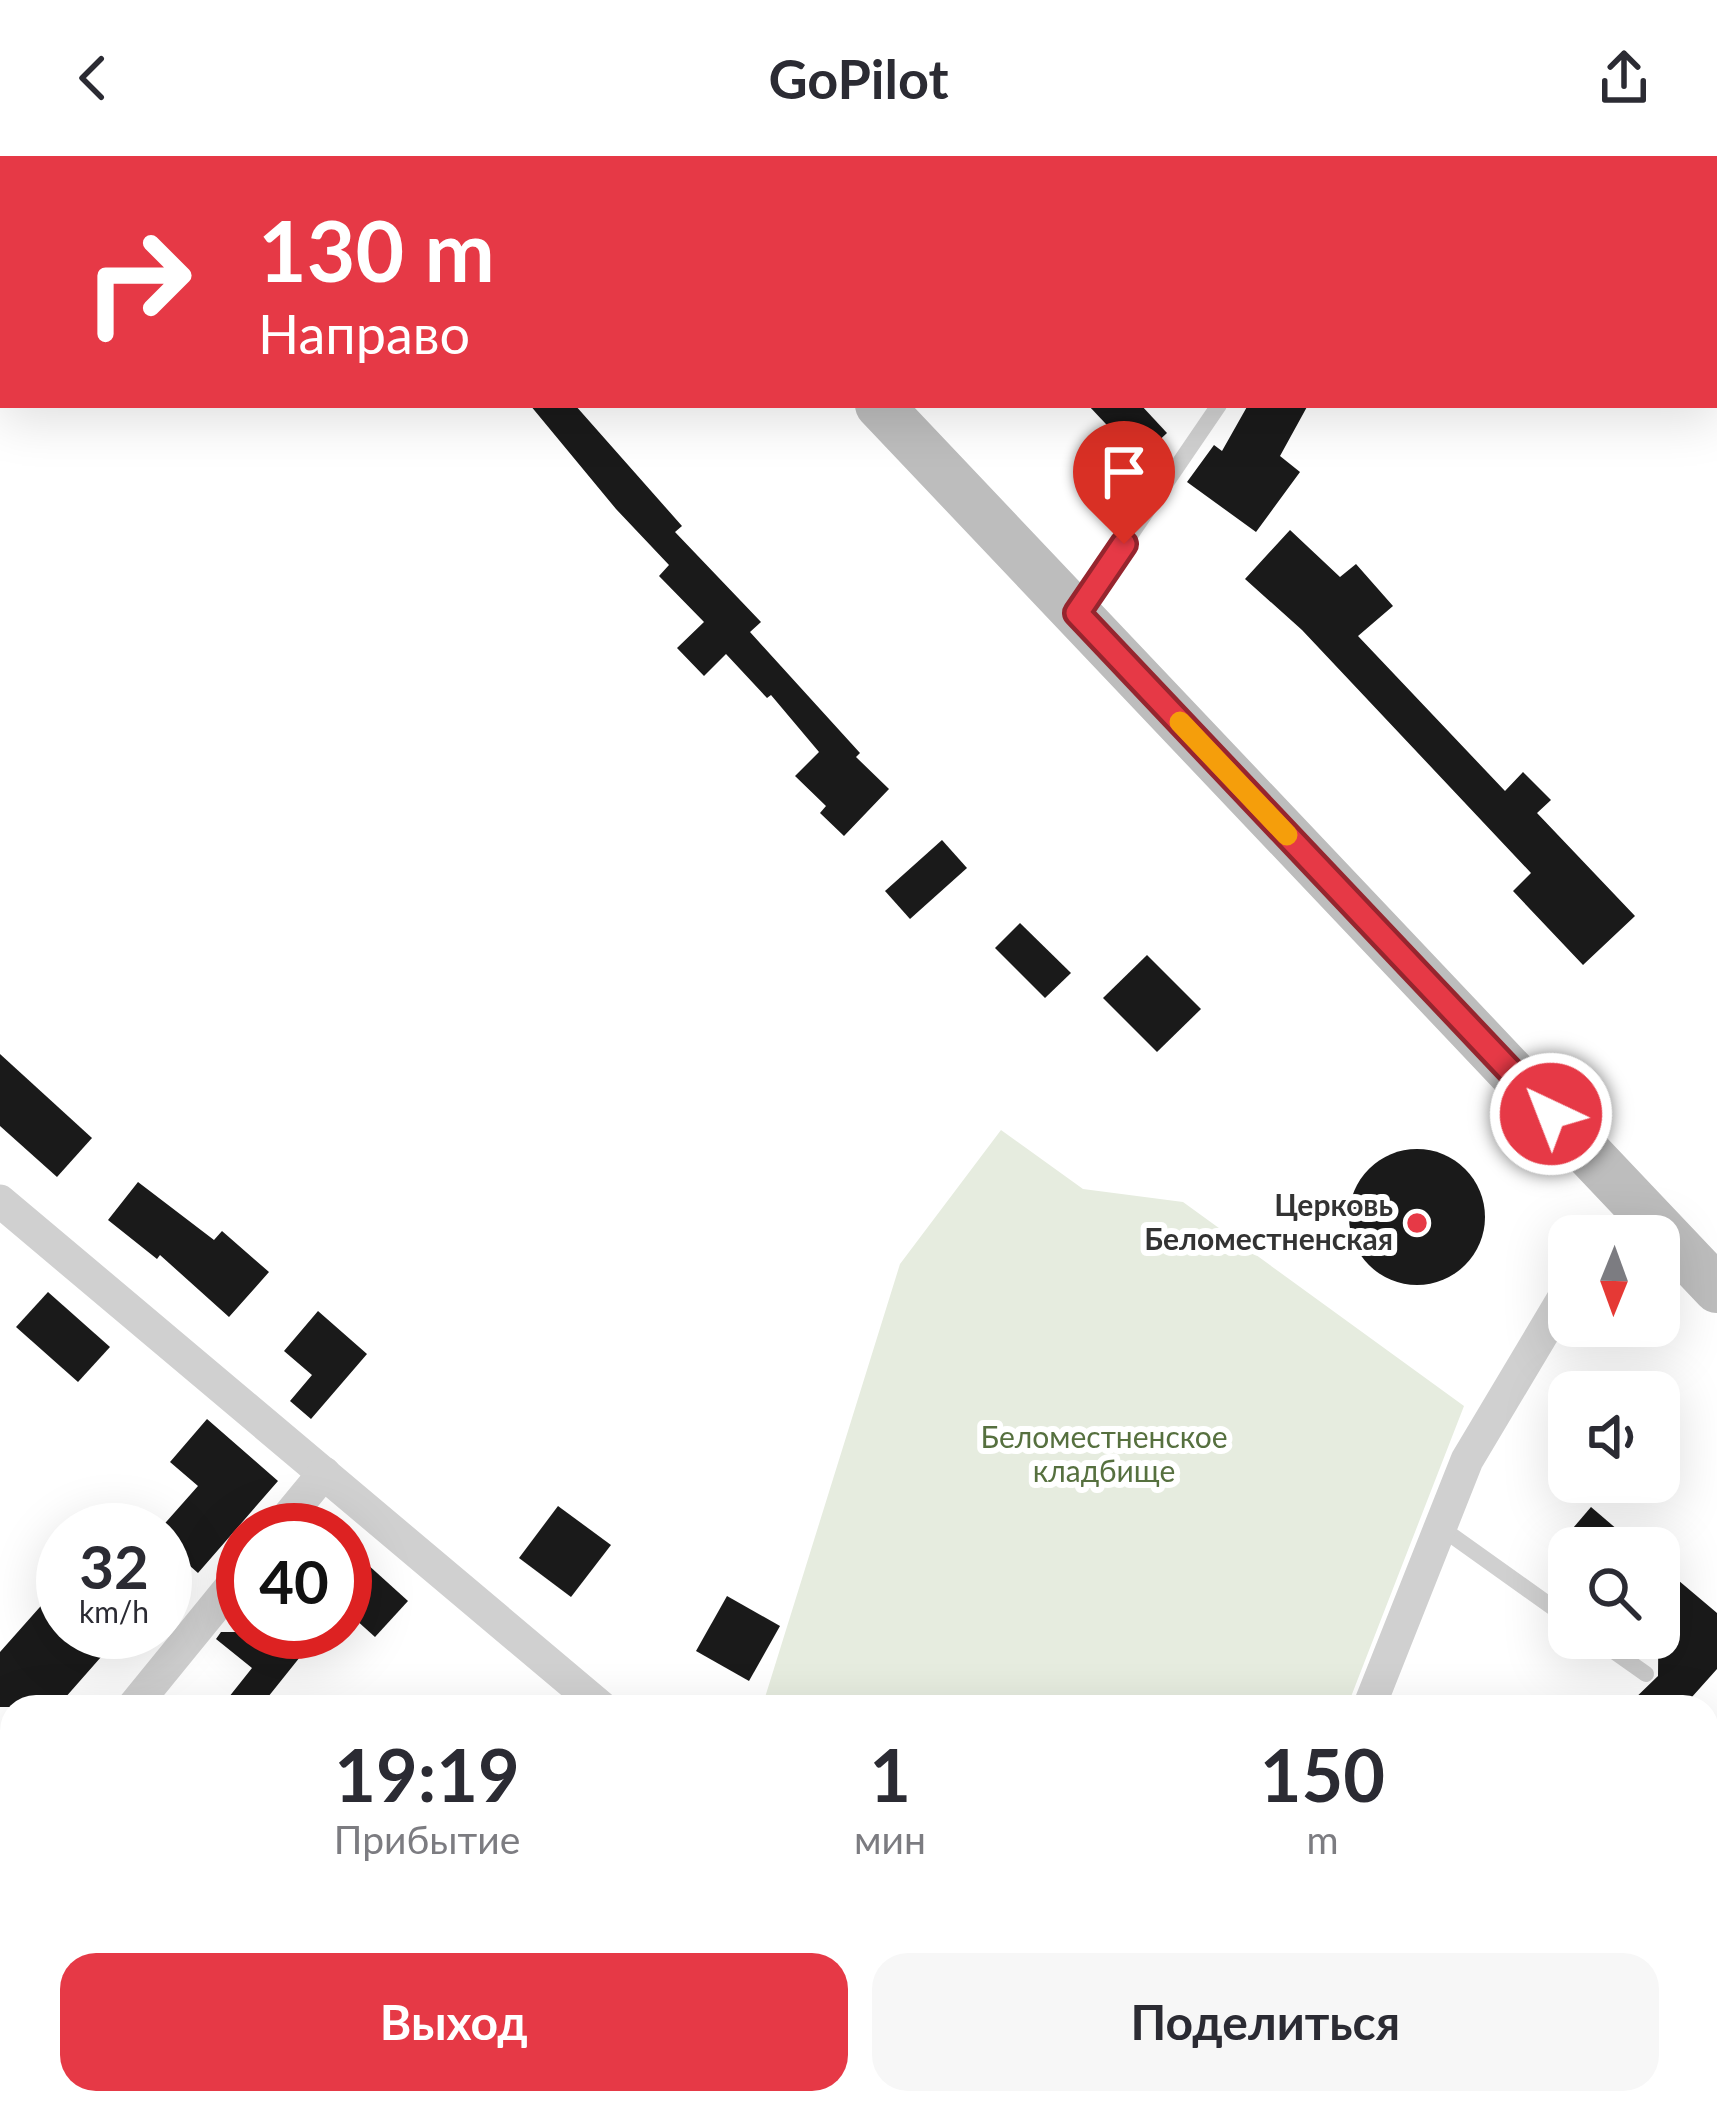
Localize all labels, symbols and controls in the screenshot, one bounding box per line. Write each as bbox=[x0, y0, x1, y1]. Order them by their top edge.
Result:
icon: back bbox=[60, 45, 126, 111]
icon: share bbox=[1591, 45, 1657, 111]
text: GoPilot bbox=[768, 46, 949, 111]
text: 130 m bbox=[258, 199, 495, 300]
icon: right bbox=[60, 204, 216, 360]
text: Направо bbox=[258, 301, 470, 366]
pin bbox=[1073, 421, 1175, 544]
icon: arrive bbox=[1091, 439, 1157, 505]
position arrow bbox=[1488, 1051, 1614, 1177]
place label: Церковь Беломестненская bbox=[1144, 1186, 1393, 1256]
marker: Церковь Беломестненская bbox=[1404, 1210, 1430, 1236]
north arrow bbox=[1548, 1215, 1680, 1347]
map controls bbox=[1548, 1215, 1680, 1659]
button: sound bbox=[1548, 1371, 1680, 1503]
park label: Беломестненское кладбище bbox=[980, 1418, 1228, 1488]
speed limit sign: 40 bbox=[216, 1503, 372, 1659]
button: search bbox=[1548, 1527, 1680, 1659]
text: 32 bbox=[79, 1530, 149, 1602]
text: km/h bbox=[79, 1593, 149, 1629]
text: 19:19 bbox=[334, 1731, 520, 1817]
text: 1 bbox=[869, 1731, 911, 1817]
text: 150 bbox=[1260, 1731, 1385, 1817]
text: Прибытие bbox=[334, 1816, 520, 1862]
text: мин bbox=[854, 1816, 926, 1862]
text: m bbox=[1306, 1816, 1339, 1862]
button: Выход bbox=[60, 1953, 848, 2091]
button: Поделиться bbox=[872, 1953, 1659, 2091]

